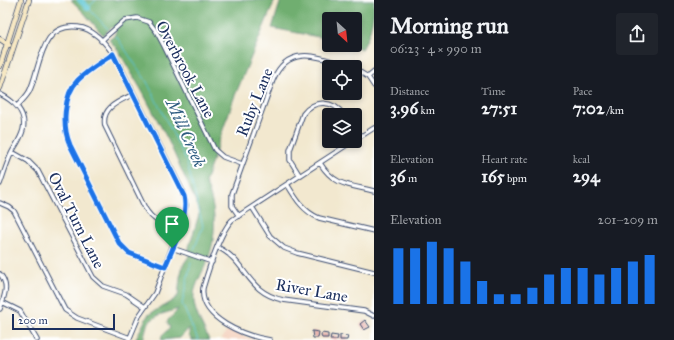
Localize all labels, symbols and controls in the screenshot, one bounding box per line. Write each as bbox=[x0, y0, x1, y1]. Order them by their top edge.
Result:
north arrow bbox=[322, 12, 362, 52]
map controls bbox=[322, 12, 362, 148]
text: Morning run bbox=[390, 12, 509, 39]
button: share bbox=[616, 13, 658, 55]
street label: Overbrook Lane bbox=[152, 18, 219, 121]
text: 06:23 · 4 × 990 m bbox=[390, 41, 482, 57]
button: locate bbox=[322, 60, 362, 100]
street label: Ruby Lane bbox=[232, 65, 277, 139]
text: Distance bbox=[390, 85, 429, 98]
text: Time bbox=[481, 85, 506, 98]
text: Pace bbox=[573, 85, 593, 98]
water label: Mill Creek bbox=[160, 94, 210, 171]
text: 3.96 bbox=[390, 98, 418, 119]
text: 27:51 bbox=[481, 98, 517, 119]
text: 7:02 bbox=[573, 98, 604, 119]
text: km bbox=[418, 104, 435, 117]
text: /km bbox=[604, 104, 624, 117]
button: layers bbox=[322, 108, 362, 148]
text: Elevation bbox=[390, 153, 434, 166]
text: Heart rate bbox=[481, 153, 528, 166]
text: kcal bbox=[573, 153, 590, 166]
text: 36 bbox=[390, 166, 406, 187]
text: 165 bbox=[481, 166, 505, 187]
text: 294 bbox=[573, 166, 600, 187]
street label: Oval Turn Lane bbox=[44, 169, 109, 272]
text: m bbox=[406, 172, 417, 185]
text: bpm bbox=[505, 172, 527, 185]
pin bbox=[155, 207, 189, 248]
text: Elevation bbox=[390, 212, 442, 228]
text: 201–209 m bbox=[598, 212, 658, 228]
icon: arrive bbox=[161, 213, 183, 235]
street label: River Lane bbox=[274, 275, 350, 306]
scale bar bbox=[12, 312, 115, 331]
text: 200 m bbox=[18, 314, 48, 327]

